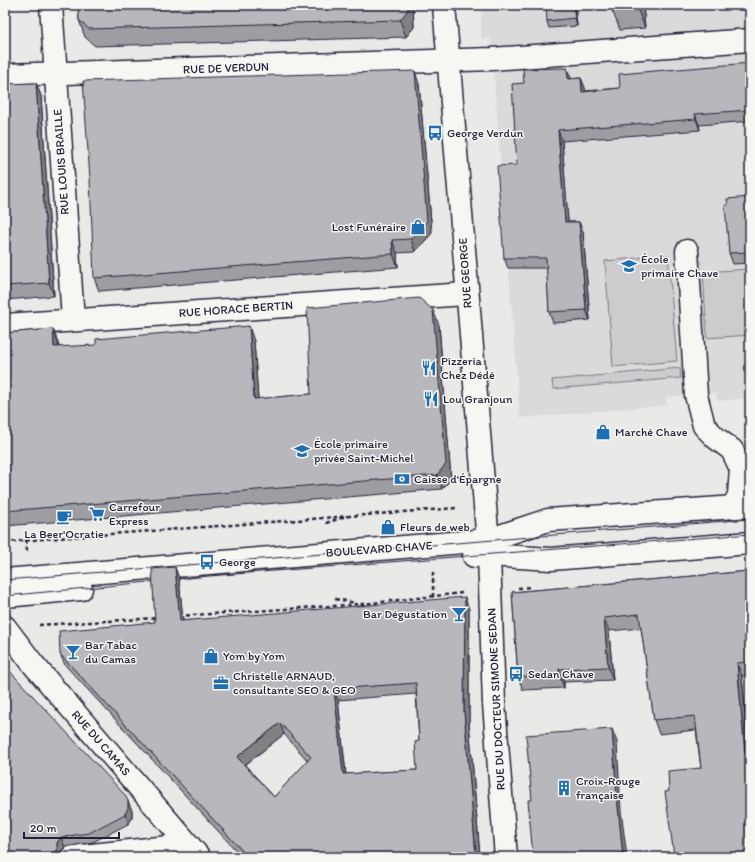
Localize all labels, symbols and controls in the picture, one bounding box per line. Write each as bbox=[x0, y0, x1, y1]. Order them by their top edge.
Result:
street label: RUE DE VERDUN bbox=[183, 60, 269, 76]
street label: RUE LOUIS BRAILLE bbox=[50, 108, 72, 215]
bus stop icon: George Verdun bbox=[426, 124, 444, 142]
place label: George Verdun bbox=[447, 126, 524, 140]
shop icon: Lost Funéraire bbox=[409, 218, 427, 236]
place label: Lost Funéraire bbox=[332, 220, 406, 234]
street label: RUE GEORGE bbox=[456, 237, 474, 309]
place label: École primaire Chave bbox=[641, 252, 718, 280]
school or university icon: École primaire Chave bbox=[620, 257, 638, 275]
street label: RUE HORACE BERTIN bbox=[178, 298, 294, 320]
place label: Pizzeria Chez Dédé bbox=[441, 354, 495, 382]
restaurant icon: Pizzeria Chez Dédé bbox=[420, 359, 438, 377]
restaurant icon: Lou Granjoun bbox=[422, 390, 440, 408]
place label: Lou Granjoun bbox=[443, 392, 513, 406]
shop icon: Marché Chave bbox=[594, 423, 612, 441]
place label: Marché Chave bbox=[615, 425, 688, 439]
place label: École primaire privée Saint-Michel bbox=[314, 437, 414, 465]
school or university icon: École primaire privée Saint-Michel bbox=[293, 442, 311, 460]
bank icon: Caisse d'Épargne bbox=[393, 470, 411, 488]
place label: Caisse d'Épargne bbox=[414, 472, 502, 486]
place label: Carrefour Express bbox=[109, 500, 160, 528]
supermarket icon: Carrefour Express bbox=[88, 505, 106, 523]
cafe icon: La Beer'Ocratie bbox=[55, 508, 73, 526]
shop icon: Fleurs de web bbox=[379, 518, 397, 536]
place label: Fleurs de web bbox=[400, 520, 470, 534]
place label: La Beer'Ocratie bbox=[24, 527, 104, 541]
street label: BOULEVARD CHAVE bbox=[325, 538, 433, 560]
bus stop icon: George bbox=[198, 553, 216, 571]
place label: George bbox=[219, 555, 256, 569]
bar icon: Bar Dégustation bbox=[450, 605, 468, 623]
place label: Bar Dégustation bbox=[363, 607, 447, 621]
street label: RUE DU DOCTEUR SIMONE SEDAN bbox=[484, 608, 508, 790]
place label: Bar Tabac du Camas bbox=[85, 638, 138, 666]
bar icon: Bar Tabac du Camas bbox=[64, 643, 82, 661]
shop icon: Yom by Yom bbox=[202, 647, 220, 665]
place label: Yom by Yom bbox=[223, 649, 285, 663]
bus stop icon: Sedan Chave bbox=[507, 665, 525, 683]
place label: Sedan Chave bbox=[528, 667, 594, 681]
place label: Christelle ARNAUD, consultante SEO & GEO bbox=[233, 669, 356, 697]
office icon: Christelle ARNAUD, consultante SEO & GEO bbox=[212, 674, 230, 692]
street label: RUE DU CAMAS bbox=[69, 707, 133, 779]
place label: Croix-Rouge française bbox=[576, 774, 640, 802]
building icon: Croix-Rouge française bbox=[555, 779, 573, 797]
scale bar bbox=[24, 814, 119, 840]
text: 20 m bbox=[30, 821, 57, 835]

